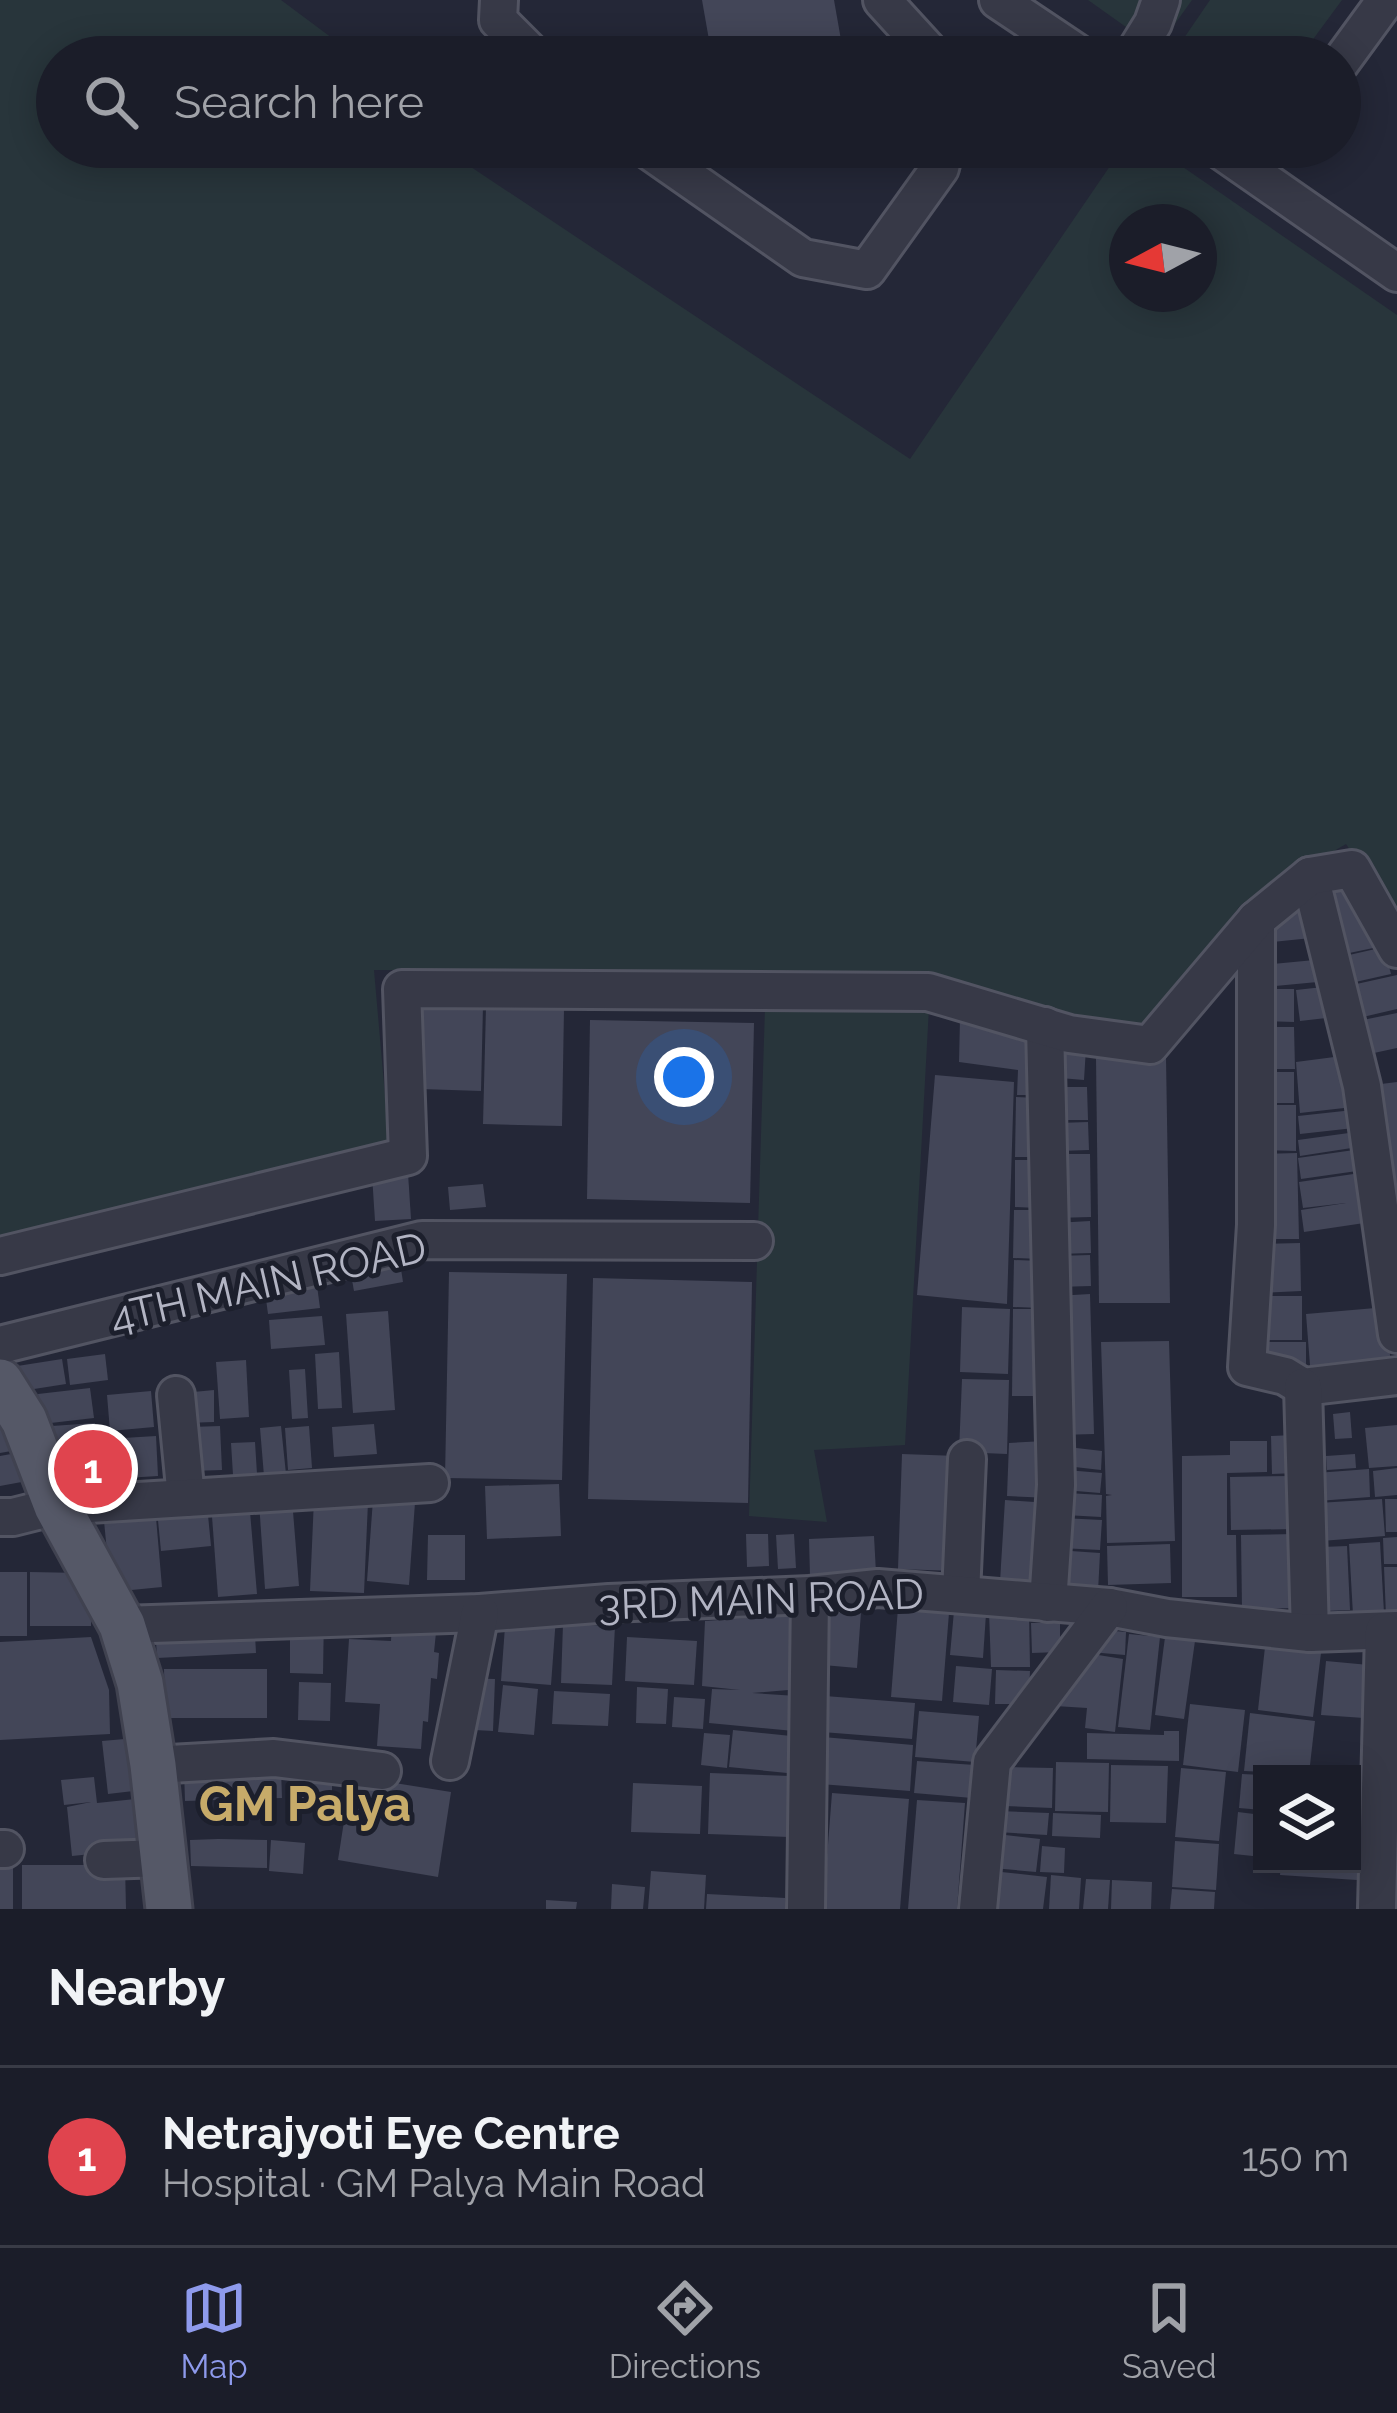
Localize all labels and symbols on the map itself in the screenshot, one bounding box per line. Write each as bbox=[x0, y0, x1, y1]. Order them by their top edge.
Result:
north arrow bbox=[1109, 204, 1217, 312]
your location bbox=[654, 1047, 714, 1107]
street label: 4TH MAIN ROAD bbox=[105, 1222, 431, 1343]
pin: 1 bbox=[54, 1424, 132, 1514]
street label: 3RD MAIN ROAD bbox=[597, 1569, 925, 1630]
district label: GM Palya bbox=[199, 1776, 411, 1832]

